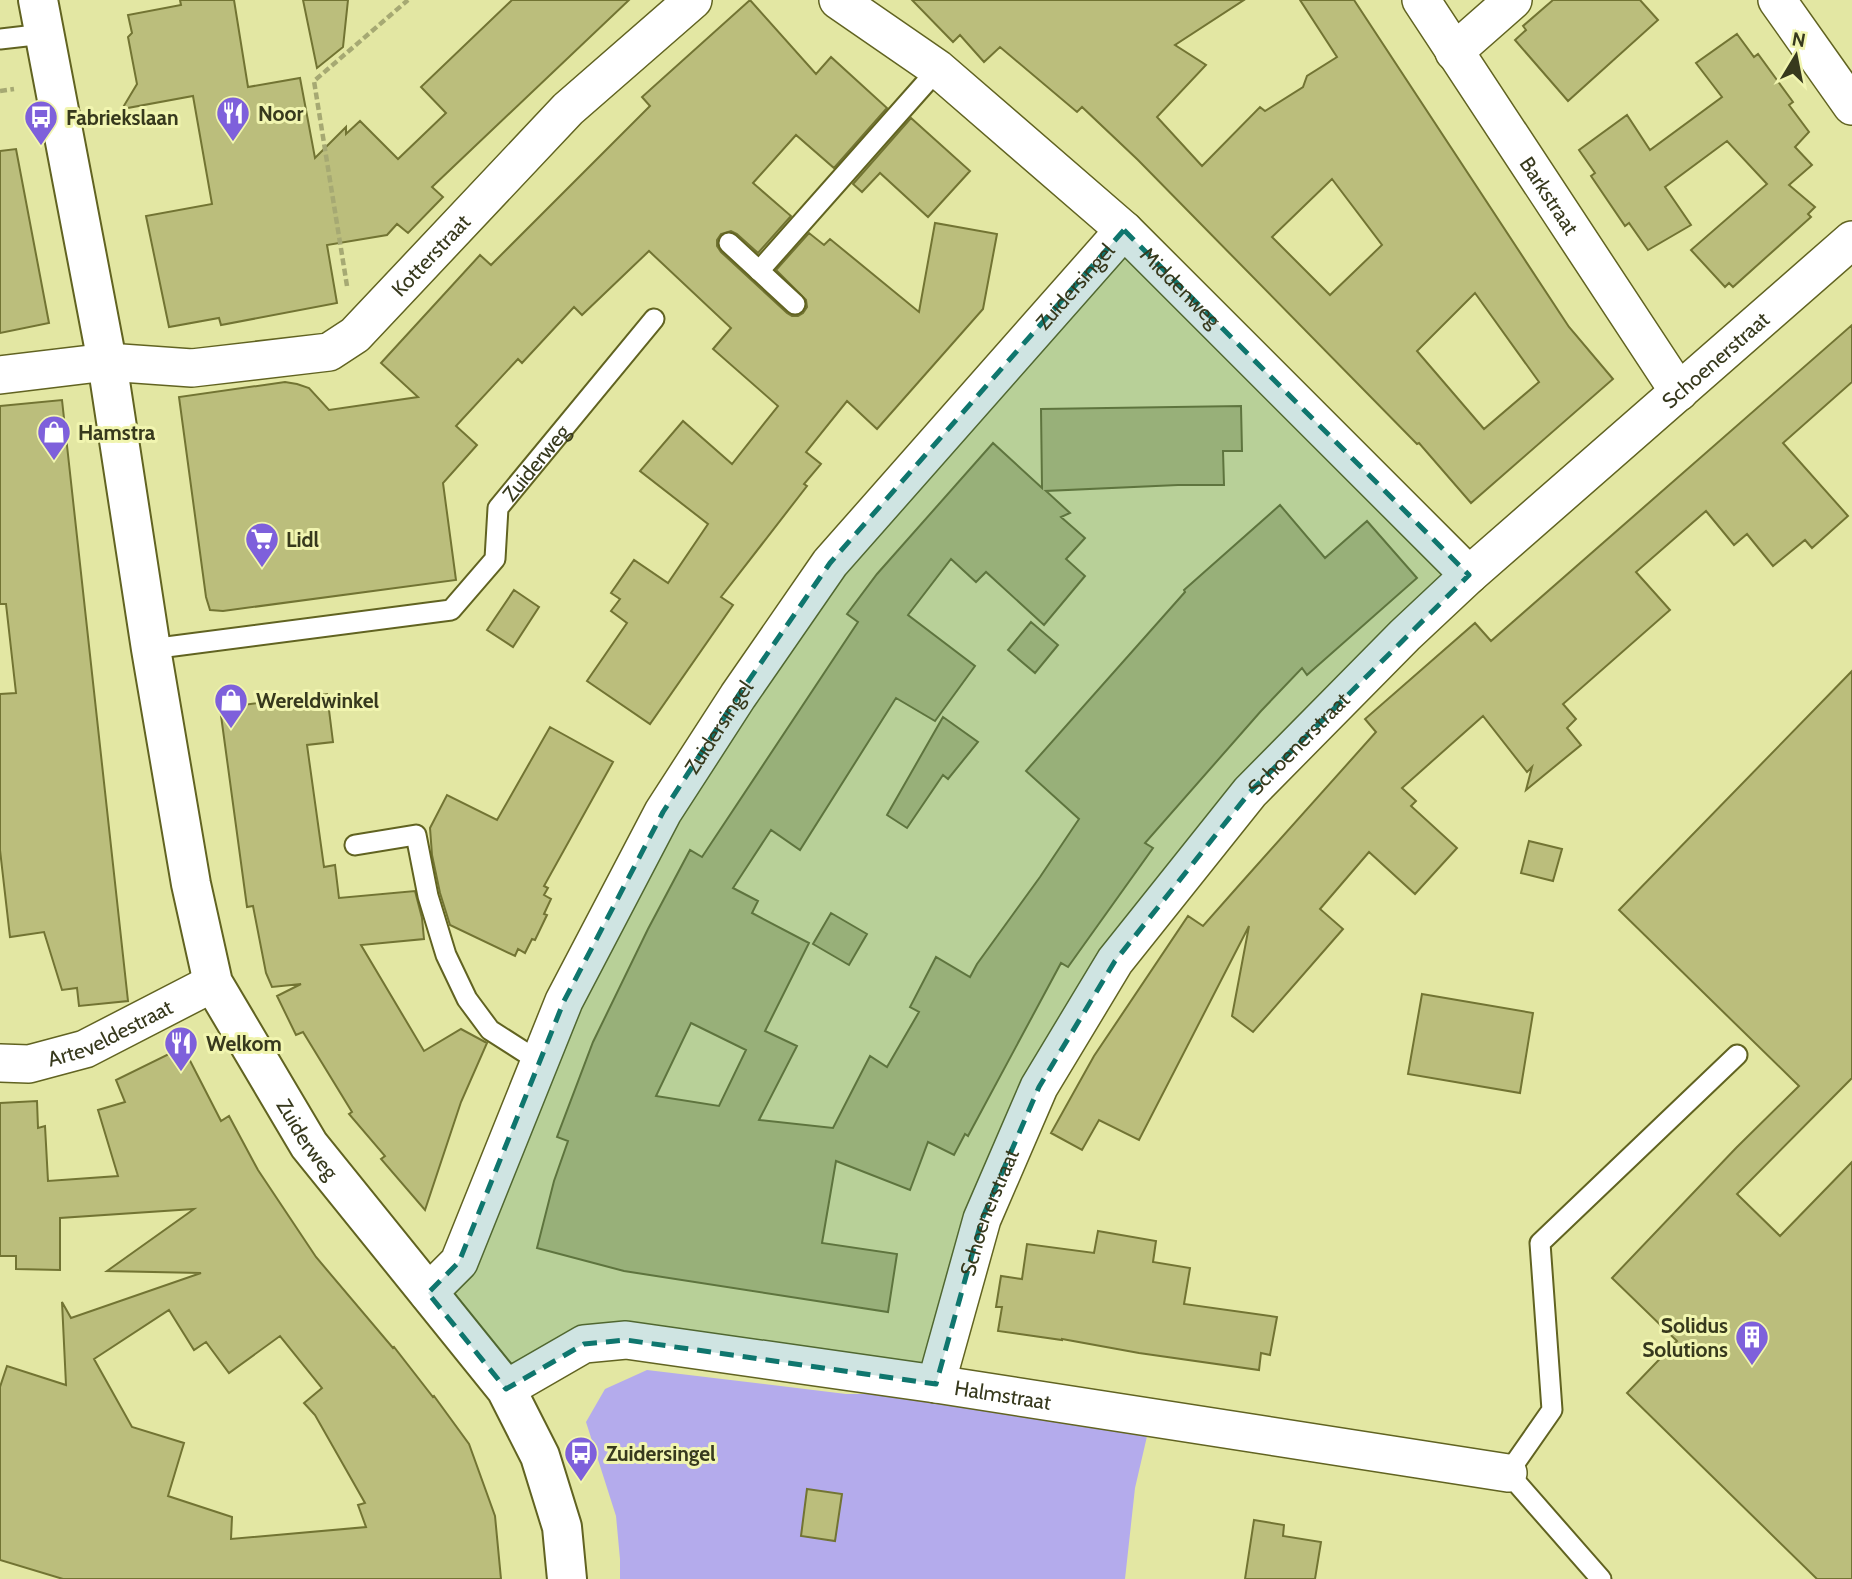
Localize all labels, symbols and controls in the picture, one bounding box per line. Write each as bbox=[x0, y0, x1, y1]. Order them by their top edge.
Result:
north arrow bbox=[1761, 21, 1831, 91]
text: N bbox=[1790, 27, 1807, 52]
restaurant icon: Noor bbox=[214, 94, 252, 143]
bus stop icon: Fabriekslaan bbox=[22, 98, 60, 147]
place label: Noor bbox=[258, 101, 303, 126]
place label: Fabriekslaan bbox=[66, 105, 179, 130]
street label: Barkstraat bbox=[1515, 152, 1584, 239]
street label: Kotterstraat bbox=[386, 209, 475, 301]
street label: Zuidersingel bbox=[1030, 238, 1119, 334]
street label: Middenweg bbox=[1136, 242, 1227, 333]
street label: Schoenerstraat bbox=[1657, 306, 1774, 413]
shop icon: Hamstra bbox=[35, 413, 73, 462]
street label: Zuiderweg bbox=[497, 419, 575, 506]
place label: Hamstra bbox=[78, 420, 156, 445]
supermarket icon: Lidl bbox=[243, 520, 281, 569]
place label: Lidl bbox=[286, 527, 320, 552]
street label: Zuidersingel bbox=[679, 675, 758, 778]
shop icon: Wereldwinkel bbox=[212, 681, 250, 730]
street label: Schoenerstraat bbox=[1242, 687, 1354, 800]
place label: Wereldwinkel bbox=[256, 688, 380, 713]
street label: Arteveldestraat bbox=[45, 994, 176, 1071]
restaurant icon: Welkom bbox=[162, 1024, 200, 1073]
place label: Welkom bbox=[206, 1031, 282, 1056]
street label: Zuiderweg bbox=[272, 1094, 344, 1184]
street label: Schoenerstraat bbox=[954, 1145, 1023, 1279]
place label: Solidus Solutions bbox=[1642, 1313, 1728, 1362]
building icon: Solidus Solutions bbox=[1733, 1318, 1771, 1367]
street label: Halmstraat bbox=[953, 1375, 1053, 1414]
bus stop icon: Zuidersingel bbox=[562, 1434, 600, 1483]
place label: Zuidersingel bbox=[606, 1441, 716, 1466]

